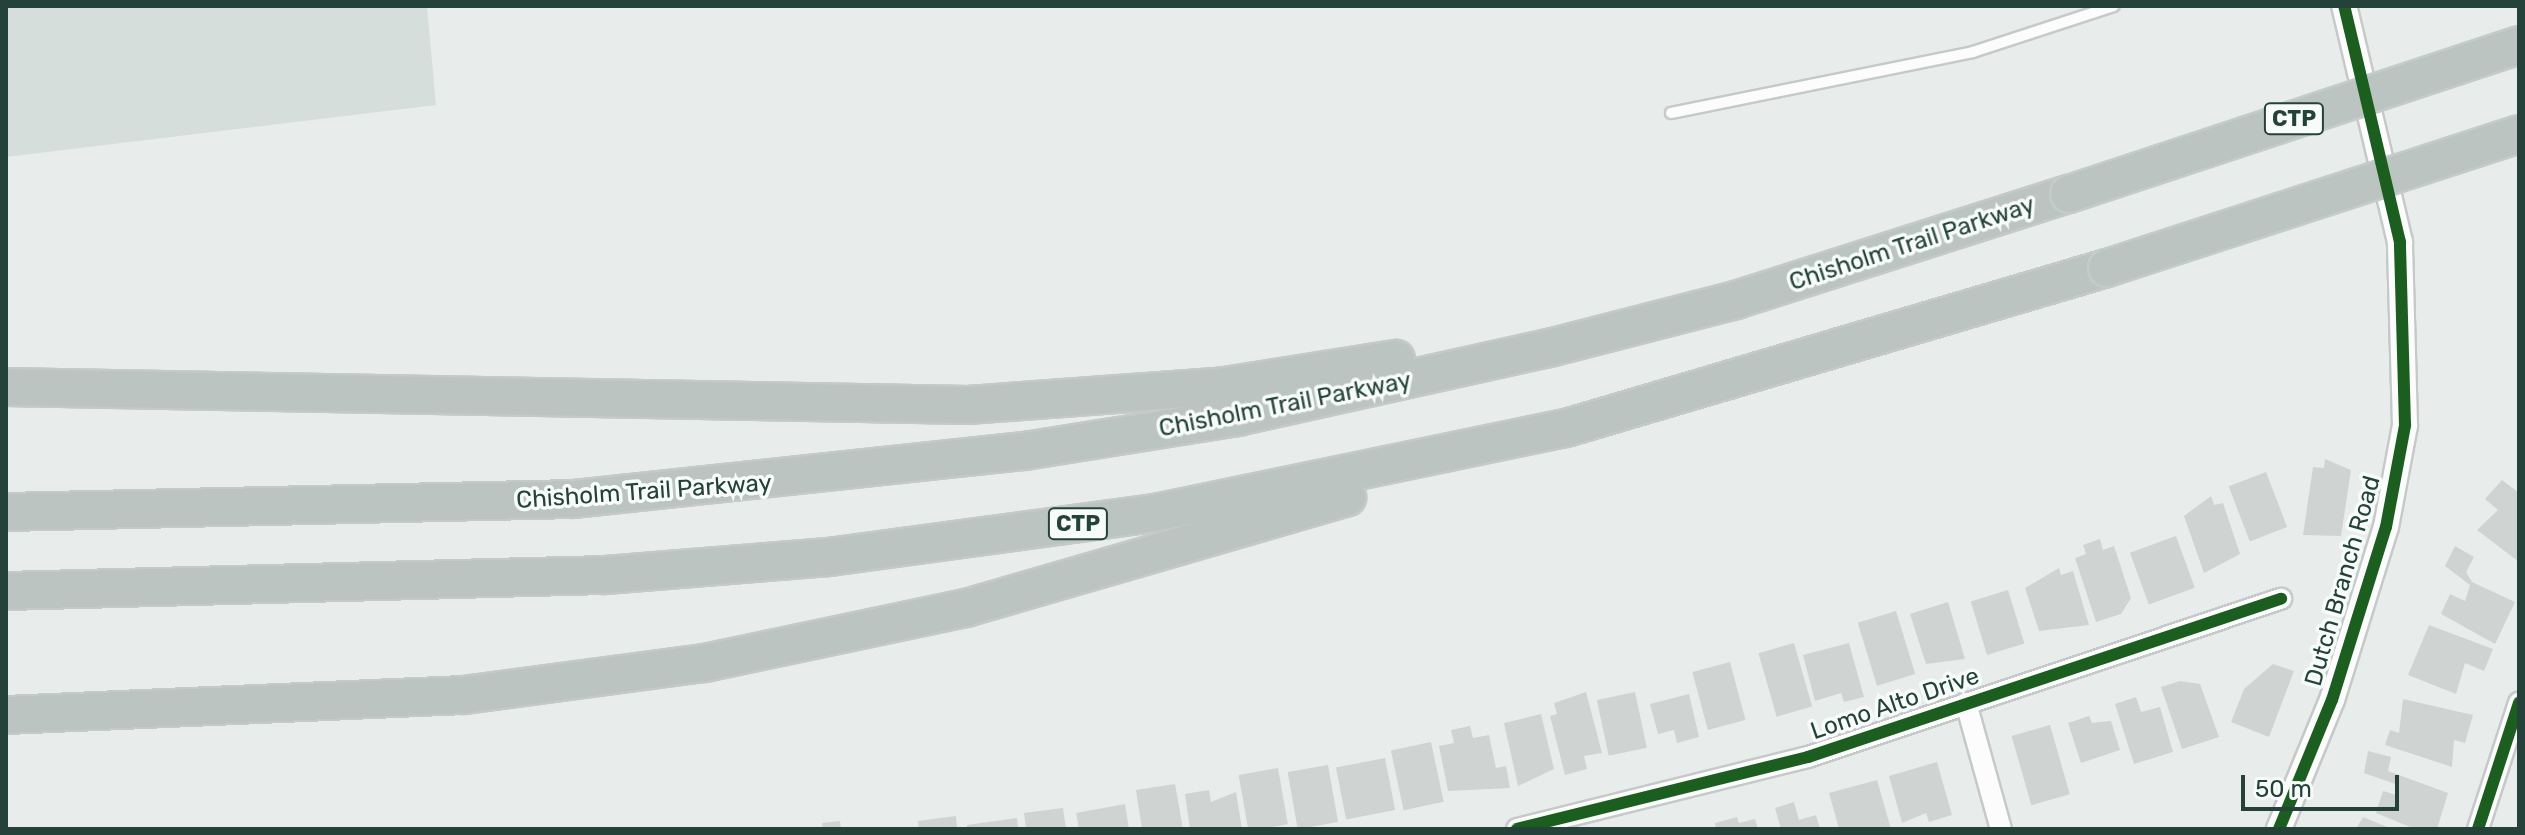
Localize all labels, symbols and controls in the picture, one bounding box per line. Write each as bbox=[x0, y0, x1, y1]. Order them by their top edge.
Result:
road number: CTP bbox=[2262, 101, 2326, 137]
street label: Chisholm Trail Parkway bbox=[1785, 191, 2039, 297]
street label: Chisholm Trail Parkway bbox=[1156, 366, 1414, 444]
street label: Chisholm Trail Parkway bbox=[515, 469, 773, 515]
street label: Dutch Branch Road bbox=[2299, 473, 2387, 689]
road number: CTP bbox=[1046, 506, 1110, 542]
street label: Lomo Alto Drive bbox=[1807, 662, 1983, 746]
scale bar bbox=[2245, 759, 2403, 809]
text: 50 m bbox=[2255, 775, 2312, 803]

